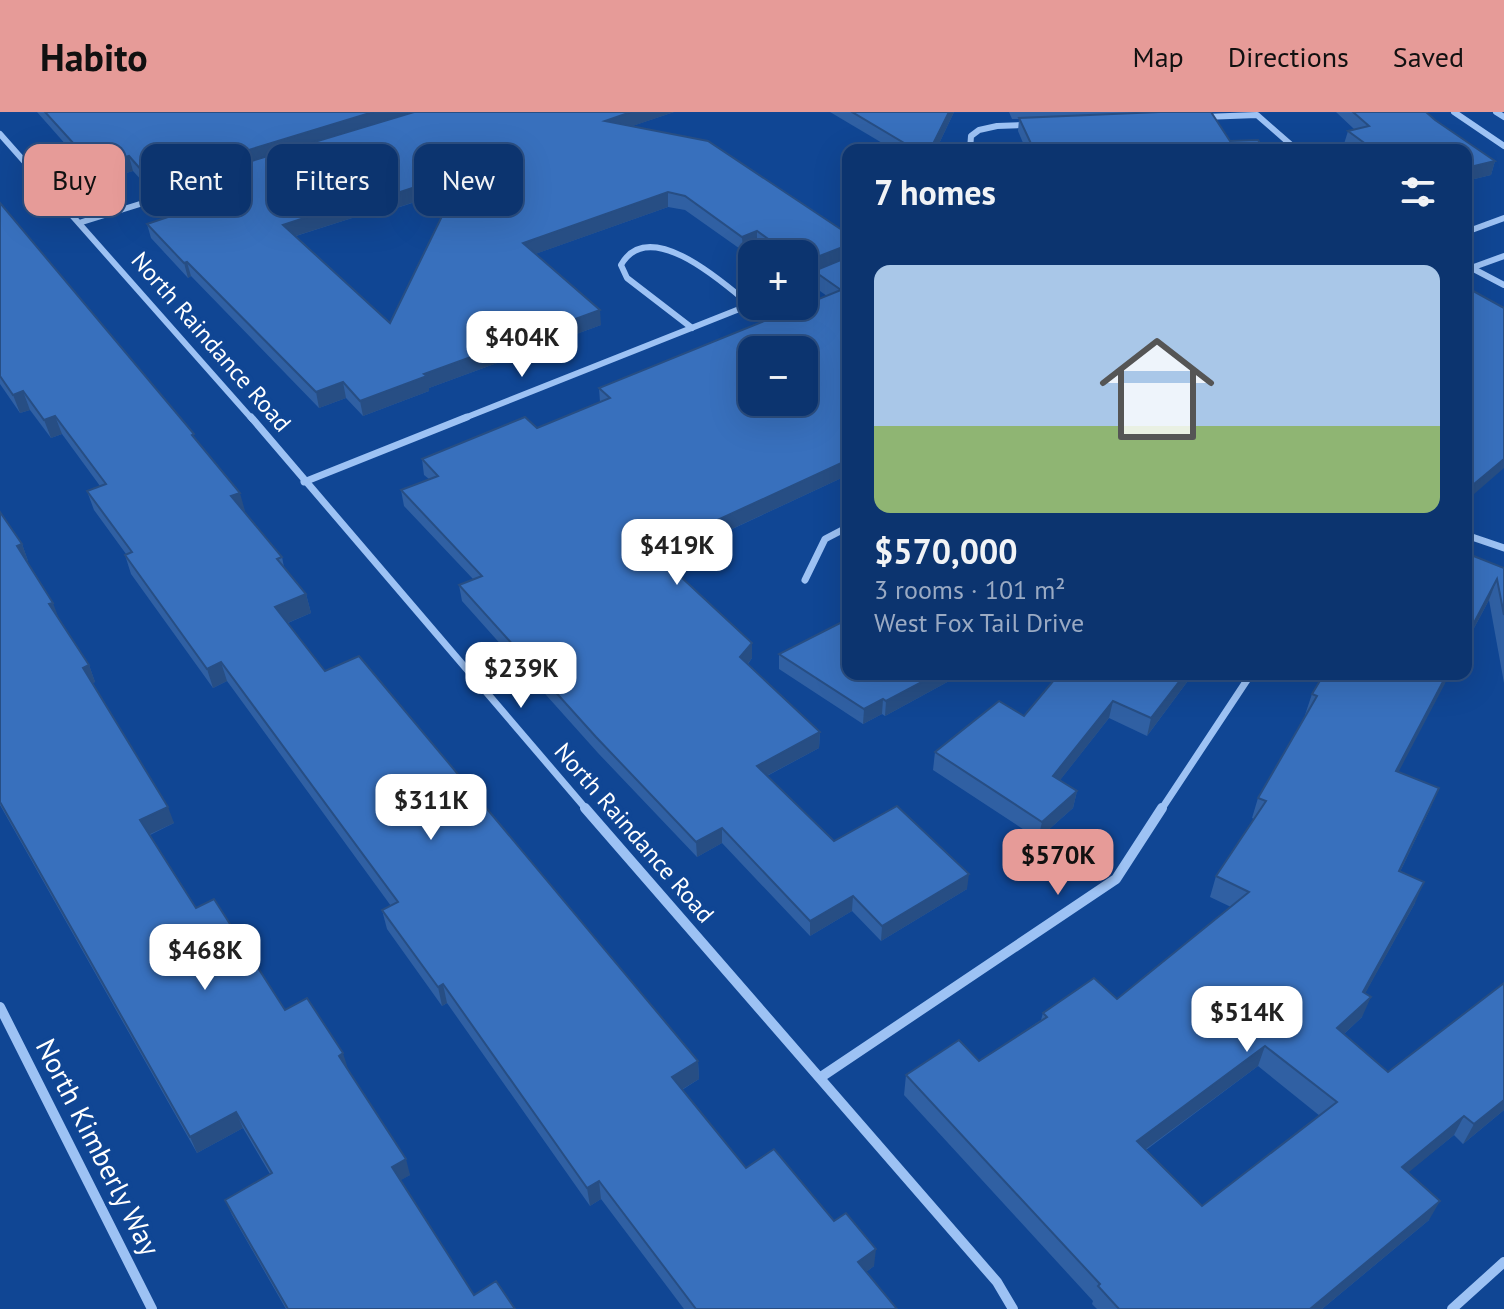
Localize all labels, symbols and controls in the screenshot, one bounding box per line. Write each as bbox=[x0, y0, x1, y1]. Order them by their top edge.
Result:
text: Habito bbox=[40, 32, 148, 81]
text: Map bbox=[1133, 38, 1184, 75]
text: Directions bbox=[1228, 38, 1349, 75]
text: Saved bbox=[1393, 38, 1464, 75]
chip: Buy bbox=[24, 144, 125, 216]
chip: Rent bbox=[141, 144, 251, 216]
chip: Filters bbox=[267, 144, 398, 216]
chip: New bbox=[414, 144, 523, 216]
text: 7 homes bbox=[874, 170, 996, 214]
icon: filters bbox=[1396, 170, 1440, 214]
map controls bbox=[738, 240, 818, 416]
button: + bbox=[738, 240, 818, 320]
street label: North Raindance Road bbox=[125, 245, 298, 438]
pin: $404K bbox=[466, 311, 578, 379]
icon: home bbox=[1085, 317, 1229, 461]
text: $404K bbox=[484, 320, 560, 353]
button: − bbox=[738, 336, 818, 416]
pin: $419K bbox=[621, 519, 733, 587]
text: $419K bbox=[639, 528, 715, 561]
text: $570,000 bbox=[874, 529, 1018, 573]
text: 3 rooms · 101 m² bbox=[874, 573, 1066, 606]
text: West Fox Tail Drive bbox=[874, 606, 1084, 639]
pin: $239K bbox=[465, 642, 577, 710]
text: $239K bbox=[483, 651, 559, 684]
street label: North Raindance Road bbox=[548, 736, 721, 929]
pin: $311K bbox=[375, 774, 487, 842]
text: $311K bbox=[393, 783, 469, 816]
pin: $570K bbox=[1002, 829, 1114, 897]
text: $570K bbox=[1020, 838, 1096, 871]
pin: $468K bbox=[149, 924, 261, 992]
text: $468K bbox=[167, 933, 243, 966]
pin: $514K bbox=[1191, 986, 1303, 1054]
text: $514K bbox=[1209, 995, 1285, 1028]
street label: North Kimberly Way bbox=[28, 1032, 169, 1262]

